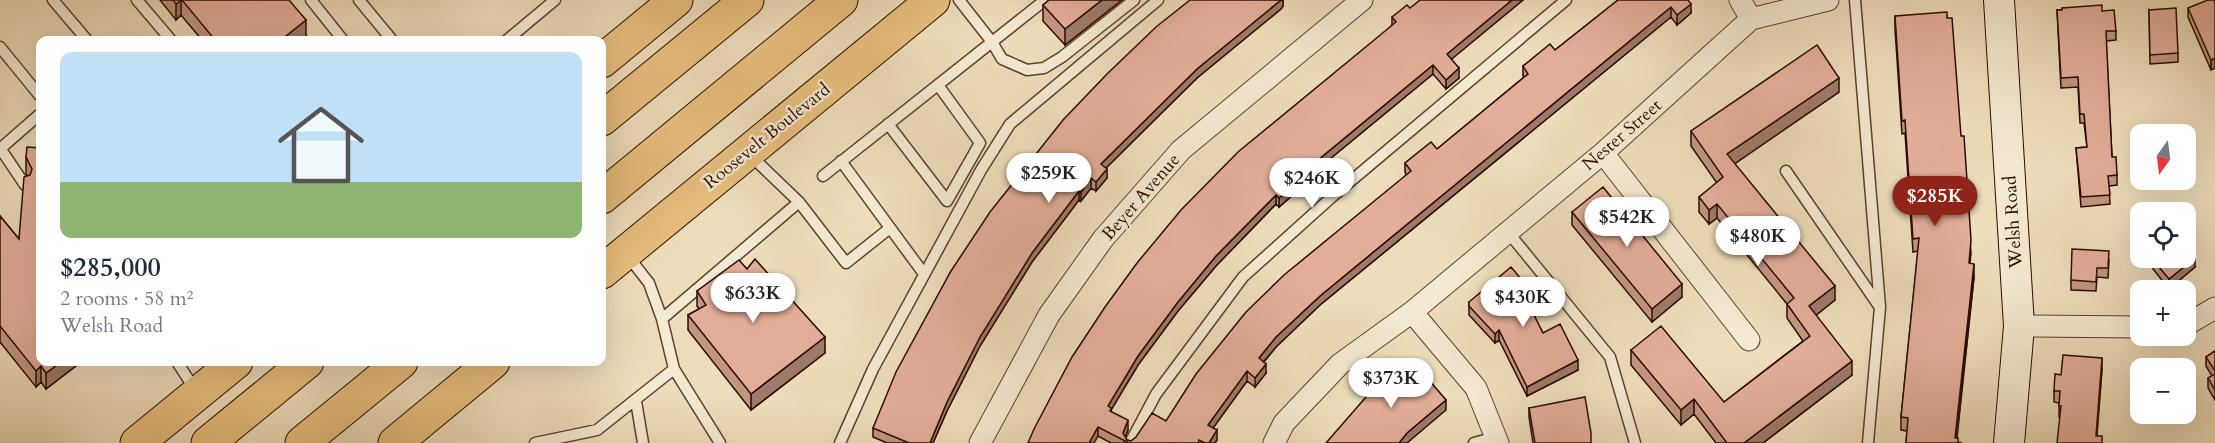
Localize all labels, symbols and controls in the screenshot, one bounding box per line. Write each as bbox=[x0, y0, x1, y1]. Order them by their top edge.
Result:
street label: Roosevelt Boulevard bbox=[698, 77, 836, 195]
icon: home bbox=[267, 91, 375, 199]
street label: Nester Street bbox=[1577, 93, 1667, 177]
north arrow bbox=[2130, 124, 2196, 190]
map controls bbox=[2130, 124, 2196, 424]
street label: Beyer Avenue bbox=[1096, 148, 1186, 246]
pin: $259K bbox=[1007, 153, 1091, 204]
pin: $246K bbox=[1270, 158, 1354, 209]
text: $259K bbox=[1020, 159, 1078, 186]
text: $246K bbox=[1283, 164, 1341, 191]
street label: Welsh Road bbox=[1997, 174, 2029, 270]
pin: $285K bbox=[1893, 176, 1977, 227]
text: $285K bbox=[1906, 182, 1964, 209]
pin: $542K bbox=[1585, 197, 1669, 248]
button: locate bbox=[2130, 202, 2196, 268]
text: $542K bbox=[1598, 203, 1656, 230]
pin: $480K bbox=[1716, 216, 1800, 267]
text: $480K bbox=[1729, 222, 1787, 249]
text: $285,000 bbox=[60, 250, 161, 285]
pin: $633K bbox=[711, 273, 795, 324]
pin: $430K bbox=[1481, 277, 1565, 328]
text: $633K bbox=[724, 279, 782, 306]
button: + bbox=[2130, 280, 2196, 346]
text: $430K bbox=[1494, 283, 1552, 310]
text: 2 rooms · 58 m² bbox=[60, 285, 193, 312]
text: Welsh Road bbox=[60, 312, 163, 339]
pin: $373K bbox=[1349, 358, 1433, 409]
button: − bbox=[2130, 358, 2196, 424]
text: $373K bbox=[1362, 364, 1420, 391]

